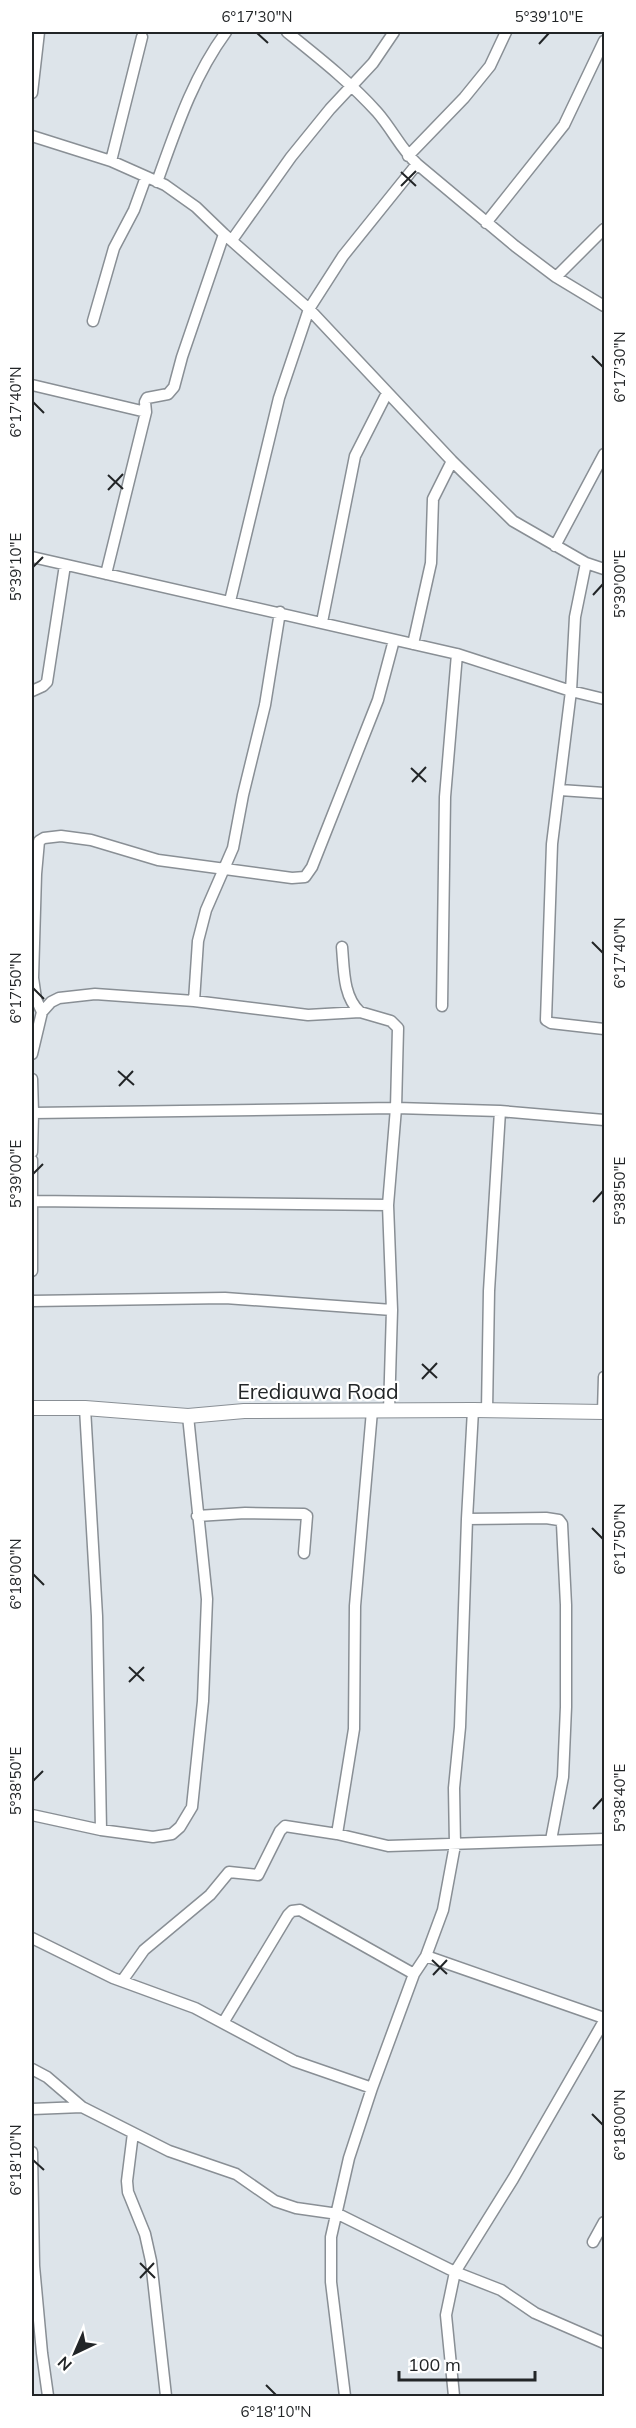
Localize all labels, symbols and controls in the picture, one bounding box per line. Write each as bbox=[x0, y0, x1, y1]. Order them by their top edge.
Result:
text: 6°17'30"N bbox=[222, 7, 292, 26]
text: 5°39'10"E bbox=[515, 7, 583, 26]
text: 6°17'30"N bbox=[610, 332, 629, 402]
text: 6°17'40"N bbox=[6, 367, 25, 437]
text: 5°39'10"E bbox=[6, 533, 25, 601]
text: 5°39'00"E bbox=[610, 550, 629, 618]
text: 6°17'40"N bbox=[610, 918, 629, 988]
text: 6°17'50"N bbox=[6, 953, 25, 1023]
text: 5°39'00"E bbox=[6, 1140, 25, 1208]
text: 5°38'50"E bbox=[610, 1157, 629, 1225]
street label: Erediauwa Road bbox=[237, 1378, 399, 1404]
text: 6°17'50"N bbox=[610, 1504, 629, 1574]
text: 6°18'00"N bbox=[6, 1539, 25, 1609]
text: 5°38'50"E bbox=[6, 1747, 25, 1815]
text: 5°38'40"E bbox=[610, 1764, 629, 1832]
text: 6°18'00"N bbox=[610, 2090, 629, 2160]
text: 6°18'10"N bbox=[6, 2125, 25, 2195]
north arrow bbox=[45, 2323, 105, 2383]
scale bar bbox=[399, 2344, 536, 2382]
text: N bbox=[53, 2352, 76, 2375]
text: 100 m bbox=[408, 2353, 461, 2376]
text: 6°18'10"N bbox=[241, 2402, 311, 2421]

